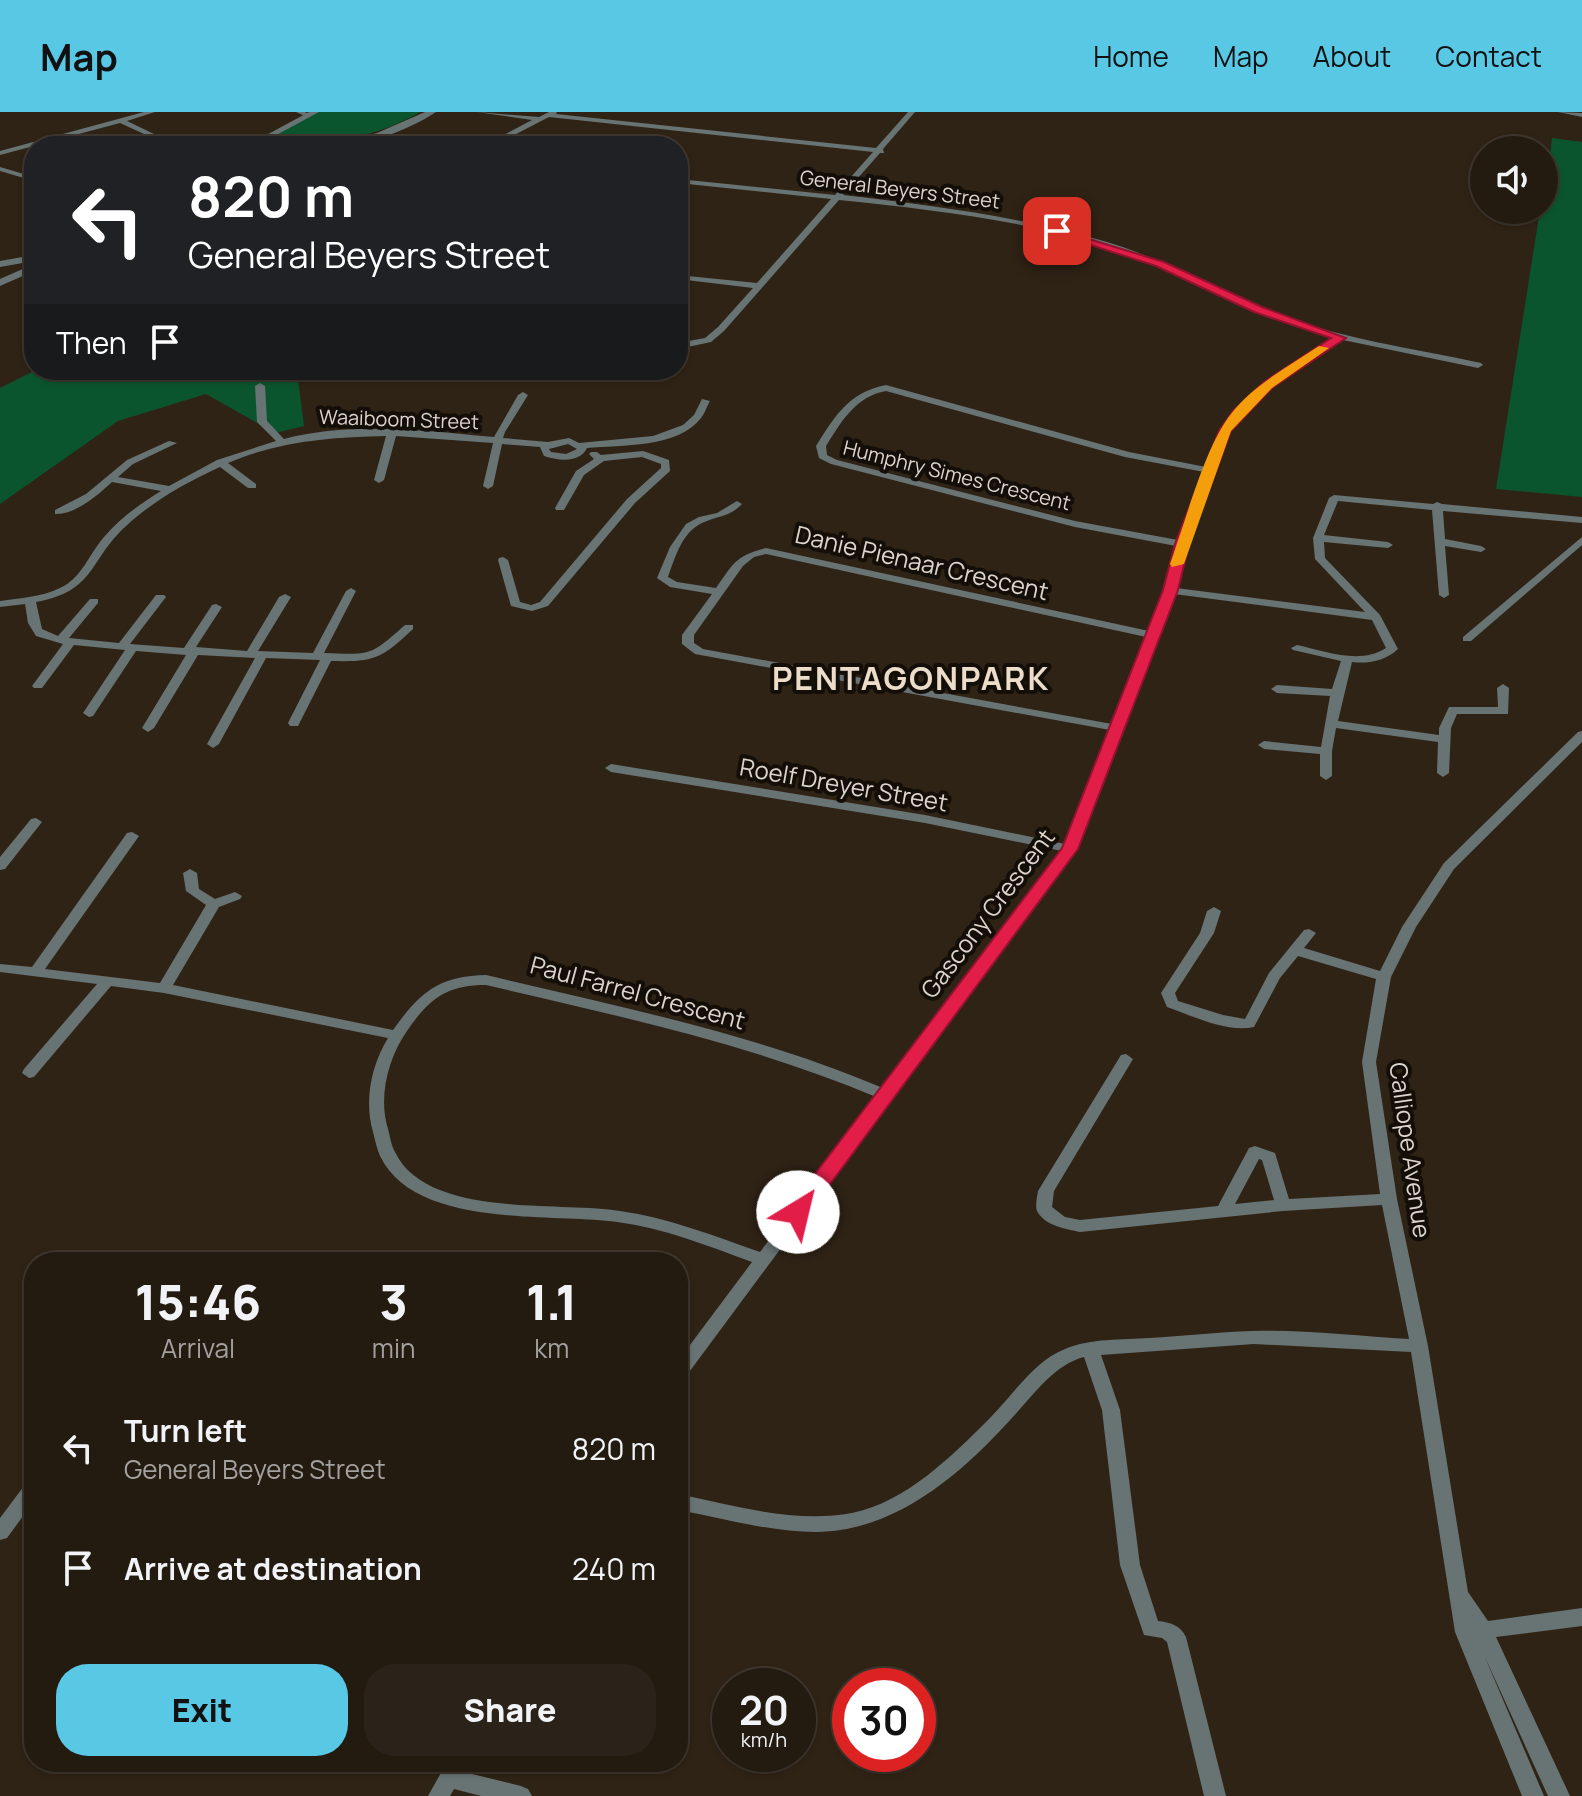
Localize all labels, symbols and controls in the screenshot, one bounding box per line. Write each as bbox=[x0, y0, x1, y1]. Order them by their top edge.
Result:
text: Map bbox=[40, 30, 118, 82]
text: Home bbox=[1093, 37, 1169, 75]
text: Map bbox=[1213, 37, 1269, 75]
text: About bbox=[1313, 37, 1391, 75]
text: Contact bbox=[1435, 37, 1542, 75]
map controls bbox=[1470, 136, 1558, 224]
button: sound bbox=[1470, 136, 1558, 224]
text: 820 m bbox=[188, 157, 354, 234]
street label: General Beyers Street bbox=[798, 163, 1002, 215]
icon: left bbox=[56, 168, 160, 272]
pin bbox=[1023, 197, 1091, 265]
icon: arrive bbox=[1035, 209, 1079, 253]
text: General Beyers Street bbox=[188, 230, 550, 279]
icon: arrive bbox=[143, 320, 187, 364]
text: Then bbox=[56, 322, 127, 363]
street label: Waaiboom Street bbox=[319, 403, 479, 435]
street label: Humphry Simes Crescent bbox=[840, 434, 1074, 516]
street label: Danie Pienaar Crescent bbox=[792, 517, 1052, 607]
district label: PENTAGONPARK bbox=[772, 656, 1050, 700]
street label: Roelf Dreyer Street bbox=[737, 749, 951, 819]
street label: Gascony Crescent bbox=[912, 822, 1062, 1004]
street label: Paul Farrel Crescent bbox=[527, 947, 749, 1037]
street label: Calliope Avenue bbox=[1382, 1060, 1440, 1240]
position arrow bbox=[756, 1170, 840, 1254]
text: 15:46 bbox=[135, 1269, 261, 1334]
text: 3 bbox=[379, 1269, 408, 1334]
text: 1.1 bbox=[526, 1269, 577, 1334]
text: Arrival bbox=[161, 1330, 235, 1366]
text: min bbox=[372, 1330, 415, 1366]
text: km bbox=[534, 1330, 569, 1366]
text: Turn left bbox=[124, 1410, 247, 1451]
icon: left bbox=[56, 1426, 100, 1470]
text: 820 m bbox=[572, 1428, 656, 1469]
text: General Beyers Street bbox=[124, 1451, 386, 1487]
icon: arrive bbox=[56, 1546, 100, 1590]
text: Arrive at destination bbox=[124, 1548, 422, 1589]
text: 240 m bbox=[572, 1548, 656, 1589]
button: Exit bbox=[56, 1664, 348, 1756]
button: Share bbox=[364, 1664, 656, 1756]
speed limit sign: 30 bbox=[832, 1668, 936, 1772]
text: 20 bbox=[739, 1682, 789, 1737]
text: km/h bbox=[741, 1726, 787, 1753]

